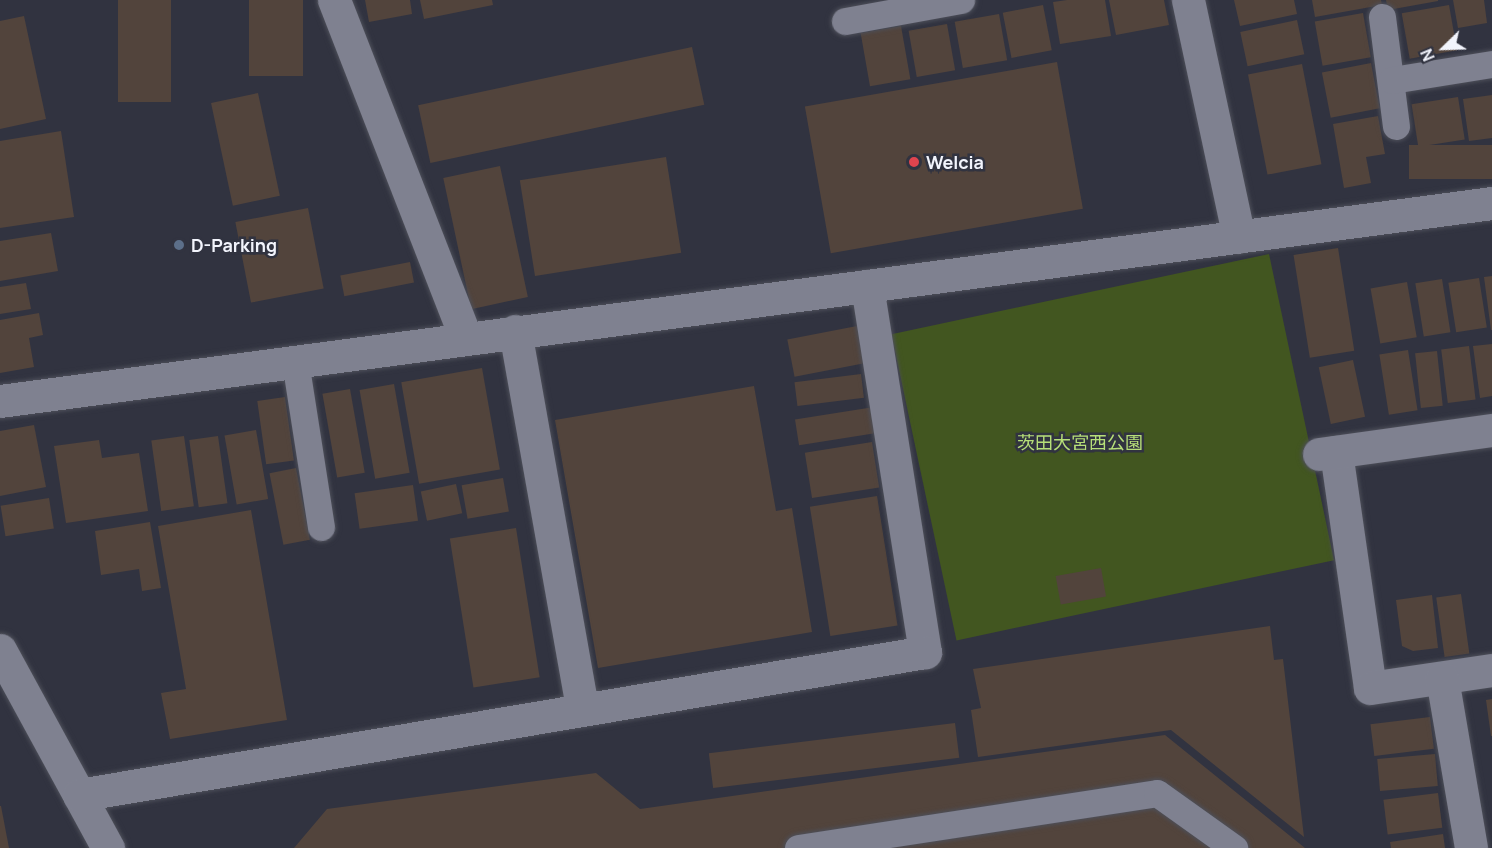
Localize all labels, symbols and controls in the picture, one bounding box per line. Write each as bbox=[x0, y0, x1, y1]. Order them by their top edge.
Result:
north arrow bbox=[1414, 18, 1474, 78]
text: N bbox=[1415, 45, 1440, 65]
place label: Welcia bbox=[926, 151, 984, 173]
marker: Welcia bbox=[907, 155, 921, 169]
place label: D-Parking bbox=[191, 234, 277, 256]
marker: D-Parking bbox=[172, 238, 186, 252]
park label: 茨田大宮西公園 bbox=[1017, 431, 1143, 453]

